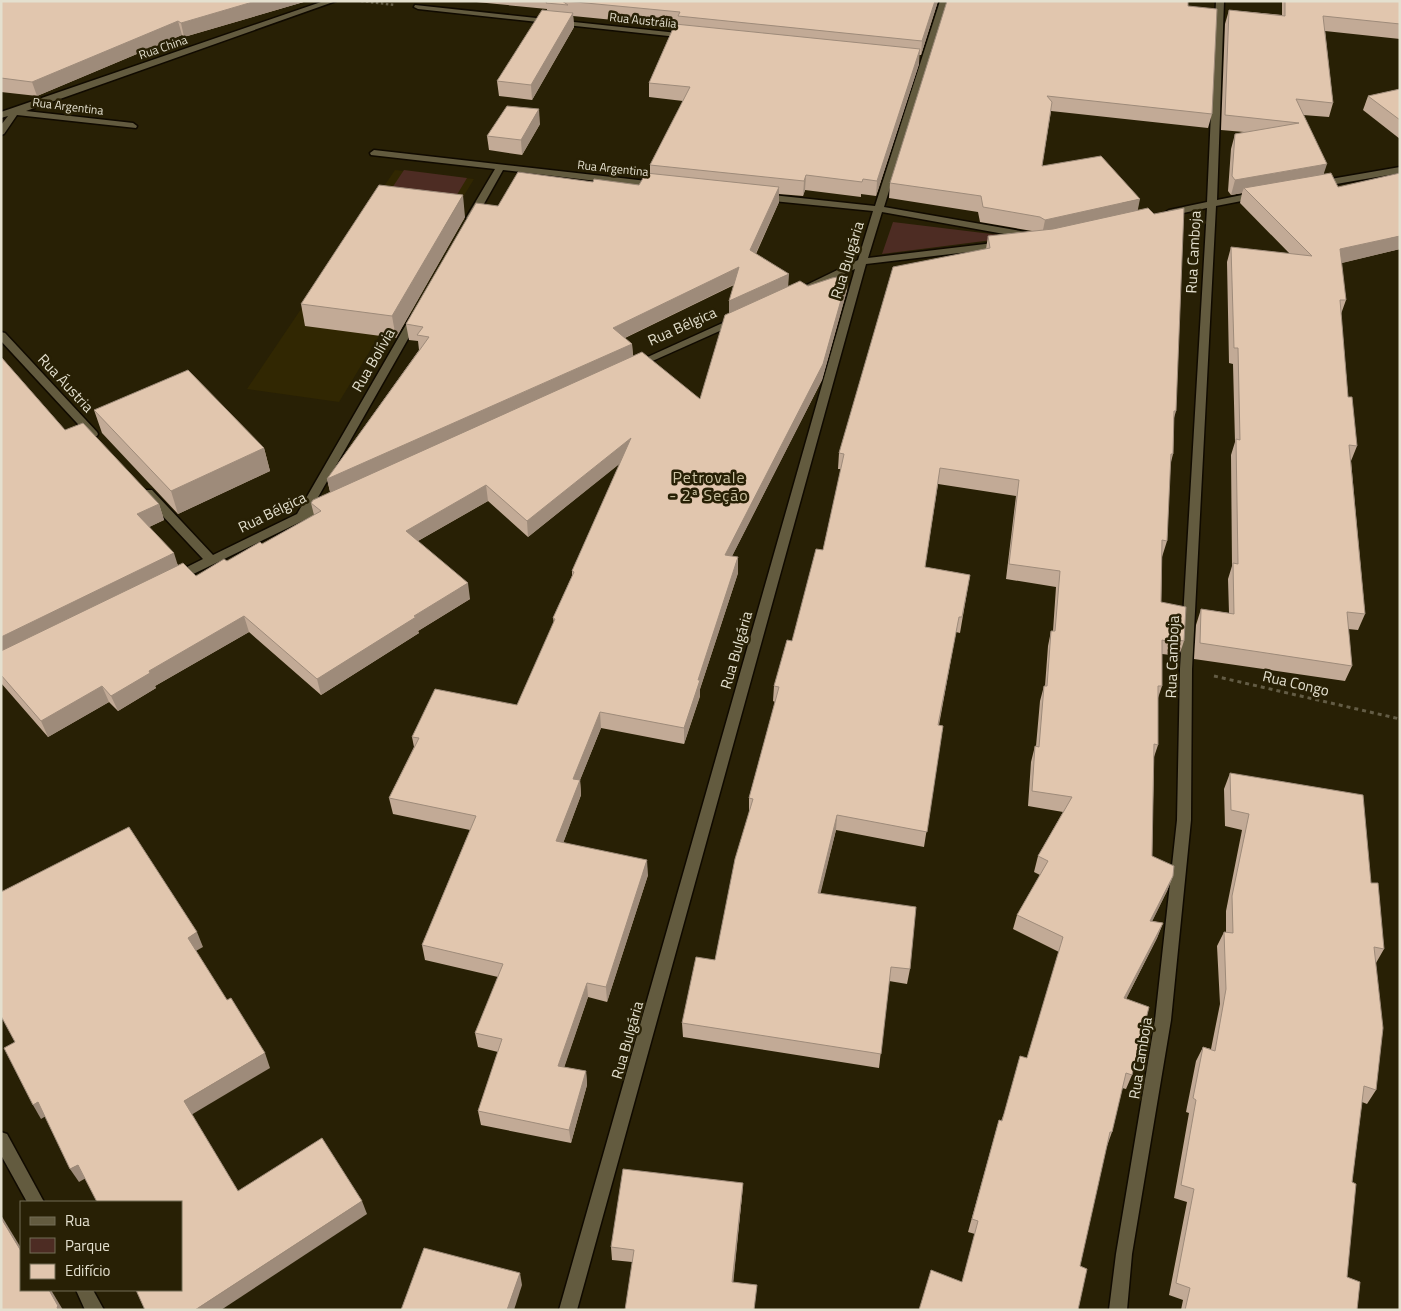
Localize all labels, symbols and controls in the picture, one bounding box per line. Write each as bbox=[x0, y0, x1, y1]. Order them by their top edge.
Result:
street label: Rua Austrália bbox=[609, 7, 677, 33]
street label: Rua China bbox=[136, 30, 190, 64]
street label: Rua Argentina bbox=[31, 92, 105, 120]
street label: Rua Argentina bbox=[576, 155, 650, 181]
street label: Rua Camboja bbox=[1179, 210, 1207, 294]
street label: Rua Bulgária bbox=[824, 218, 870, 302]
street label: Rua Bélgica bbox=[644, 300, 721, 351]
street label: Rua Bolívia bbox=[346, 324, 401, 396]
street label: Rua Áustria bbox=[33, 348, 100, 418]
district label: Petrovale - 2ª Seção bbox=[669, 465, 749, 507]
street label: Rua Bélgica bbox=[234, 485, 310, 538]
street label: Rua Bulgária bbox=[714, 608, 758, 692]
street label: Rua Camboja bbox=[1159, 615, 1185, 699]
street label: Rua Congo bbox=[1260, 664, 1332, 702]
street label: Rua Bulgária bbox=[605, 998, 649, 1082]
street label: Rua Camboja bbox=[1122, 1015, 1158, 1101]
legend bbox=[20, 1201, 182, 1291]
text: Rua bbox=[65, 1209, 90, 1232]
text: Parque bbox=[65, 1234, 110, 1257]
text: Edifício bbox=[65, 1259, 110, 1282]

